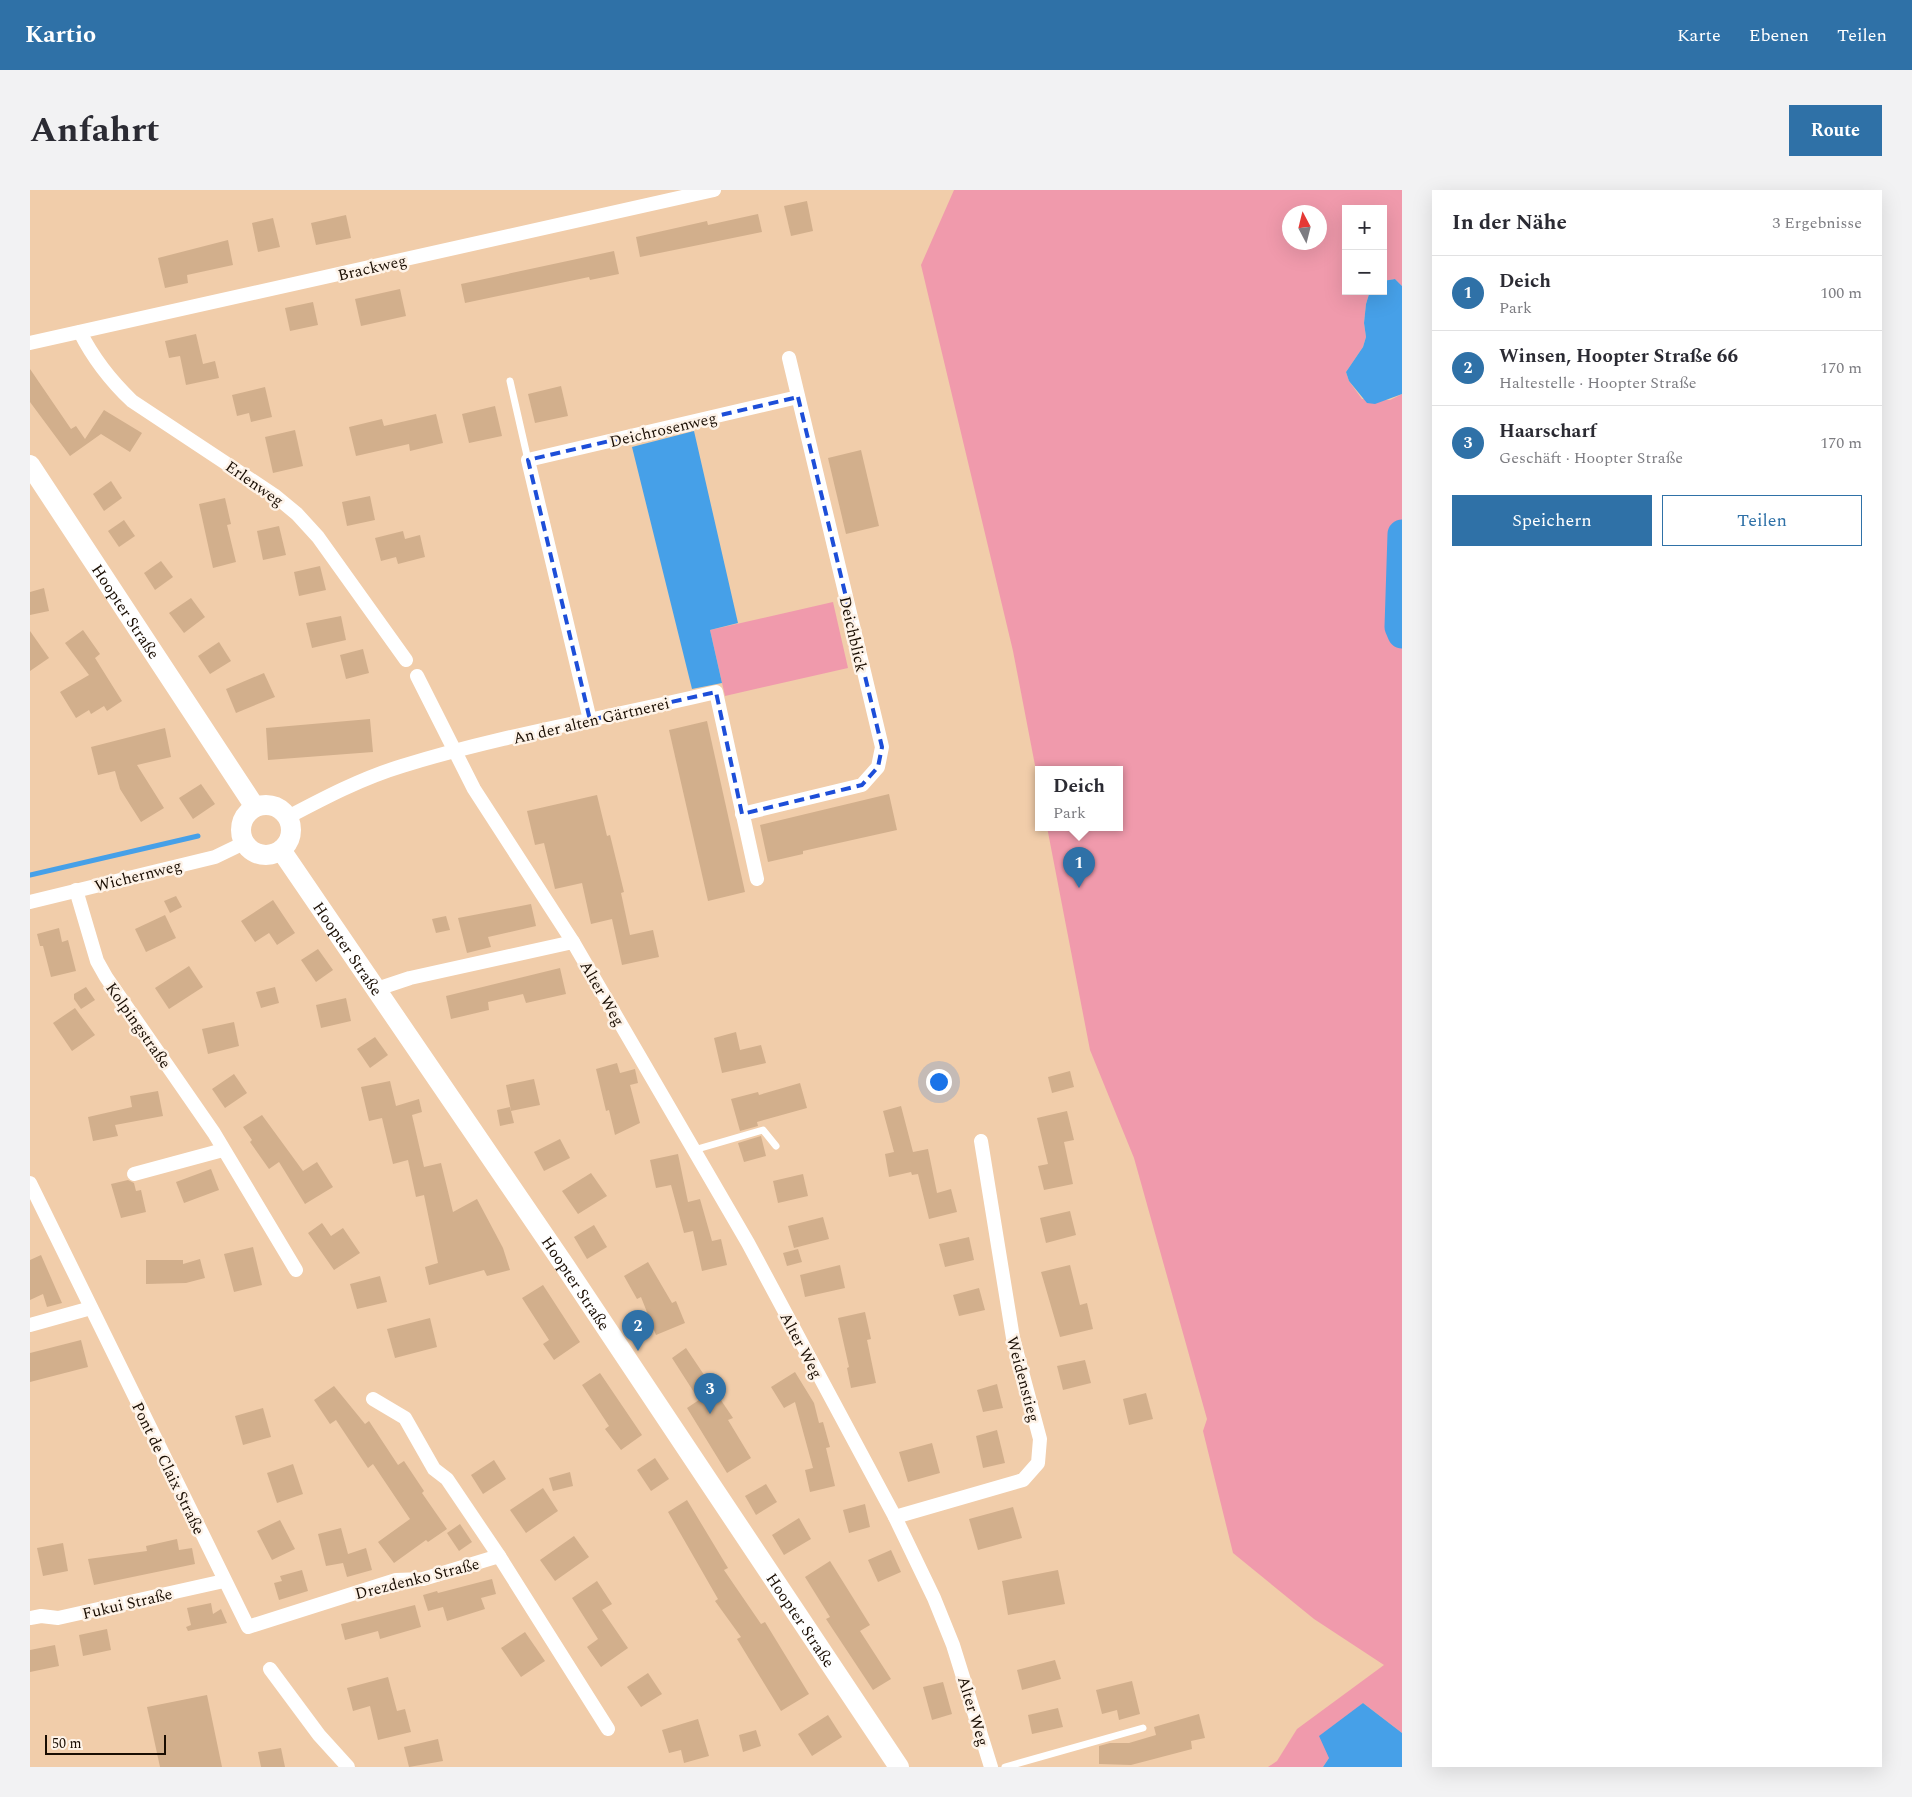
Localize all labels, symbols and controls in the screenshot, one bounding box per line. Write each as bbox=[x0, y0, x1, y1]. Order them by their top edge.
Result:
text: Kartio bbox=[25, 17, 96, 53]
text: Karte bbox=[1677, 22, 1721, 49]
text: Ebenen bbox=[1749, 22, 1809, 49]
text: Teilen bbox=[1837, 22, 1887, 49]
text: Anfahrt bbox=[30, 104, 160, 157]
button: Route bbox=[1789, 105, 1882, 156]
north arrow bbox=[1282, 205, 1327, 250]
map controls bbox=[1342, 205, 1387, 295]
button: + bbox=[1342, 205, 1387, 250]
text: In der Nähe bbox=[1452, 207, 1567, 239]
text: 3 Ergebnisse bbox=[1772, 211, 1862, 235]
street label: Brackweg bbox=[335, 248, 409, 288]
button: − bbox=[1342, 250, 1387, 295]
text: Deich bbox=[1499, 267, 1551, 296]
text: 1 bbox=[1464, 281, 1472, 305]
text: 100 m bbox=[1820, 281, 1862, 305]
text: Park bbox=[1499, 296, 1532, 320]
text: Winsen, Hoopter Straße 66 bbox=[1499, 342, 1738, 371]
text: 2 bbox=[1464, 356, 1472, 380]
text: 170 m bbox=[1820, 356, 1862, 380]
text: Haltestelle · Hoopter Straße bbox=[1499, 371, 1697, 395]
street label: Deichrosenweg bbox=[607, 406, 719, 454]
text: Haarscharf bbox=[1499, 417, 1597, 446]
text: 3 bbox=[1464, 431, 1472, 455]
text: 170 m bbox=[1820, 431, 1862, 455]
text: Geschäft · Hoopter Straße bbox=[1499, 446, 1683, 470]
street label: Erlenweg bbox=[220, 455, 289, 513]
button: Speichern bbox=[1452, 495, 1652, 546]
button: Teilen bbox=[1662, 495, 1862, 546]
street label: Hoopter Straße bbox=[85, 559, 165, 664]
street label: Deichblick bbox=[833, 594, 873, 675]
street label: An der alten Gärtnerei bbox=[511, 691, 672, 751]
popup bbox=[1035, 766, 1123, 831]
text: Deich bbox=[1053, 772, 1105, 801]
text: Park bbox=[1053, 801, 1086, 825]
pin: 1 bbox=[1063, 847, 1095, 888]
street label: Wichernweg bbox=[92, 854, 184, 898]
street label: Hoopter Straße bbox=[307, 897, 388, 1001]
street label: Alter Weg bbox=[574, 956, 631, 1031]
street label: Kolpingstraße bbox=[99, 977, 177, 1074]
your location bbox=[926, 1069, 952, 1095]
street label: Hoopter Straße bbox=[535, 1231, 616, 1336]
street label: Alter Weg bbox=[774, 1308, 829, 1383]
pin: 2 bbox=[622, 1310, 654, 1351]
street label: Weidenstieg bbox=[1000, 1334, 1046, 1425]
pin: 3 bbox=[694, 1373, 726, 1414]
street label: Pont de Claix Straße bbox=[125, 1398, 211, 1539]
street label: Drezdenko Straße bbox=[352, 1552, 482, 1606]
street label: Hoopter Straße bbox=[760, 1568, 840, 1673]
street label: Fukui Straße bbox=[80, 1582, 175, 1626]
street label: Alter Weg bbox=[951, 1673, 995, 1749]
scale bar bbox=[45, 1732, 166, 1755]
text: 50 m bbox=[52, 1733, 82, 1754]

